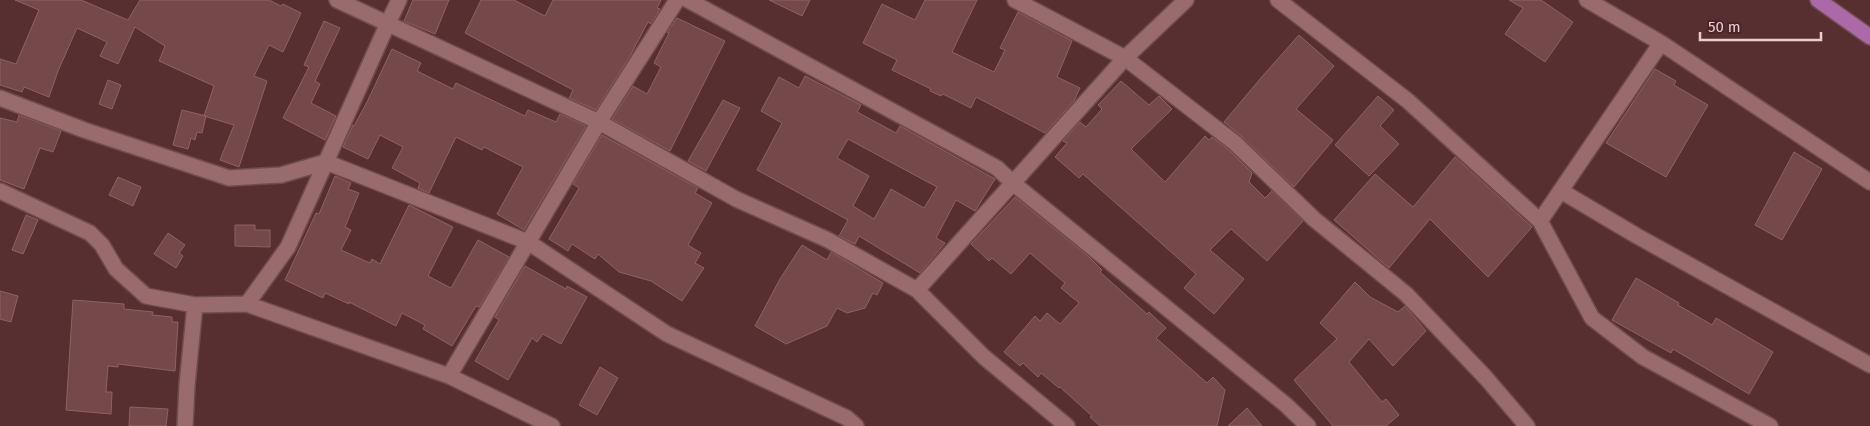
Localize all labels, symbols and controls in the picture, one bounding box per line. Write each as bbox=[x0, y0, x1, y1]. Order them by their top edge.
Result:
scale bar bbox=[1700, 10, 1821, 42]
text: 50 m bbox=[1708, 18, 1741, 36]

